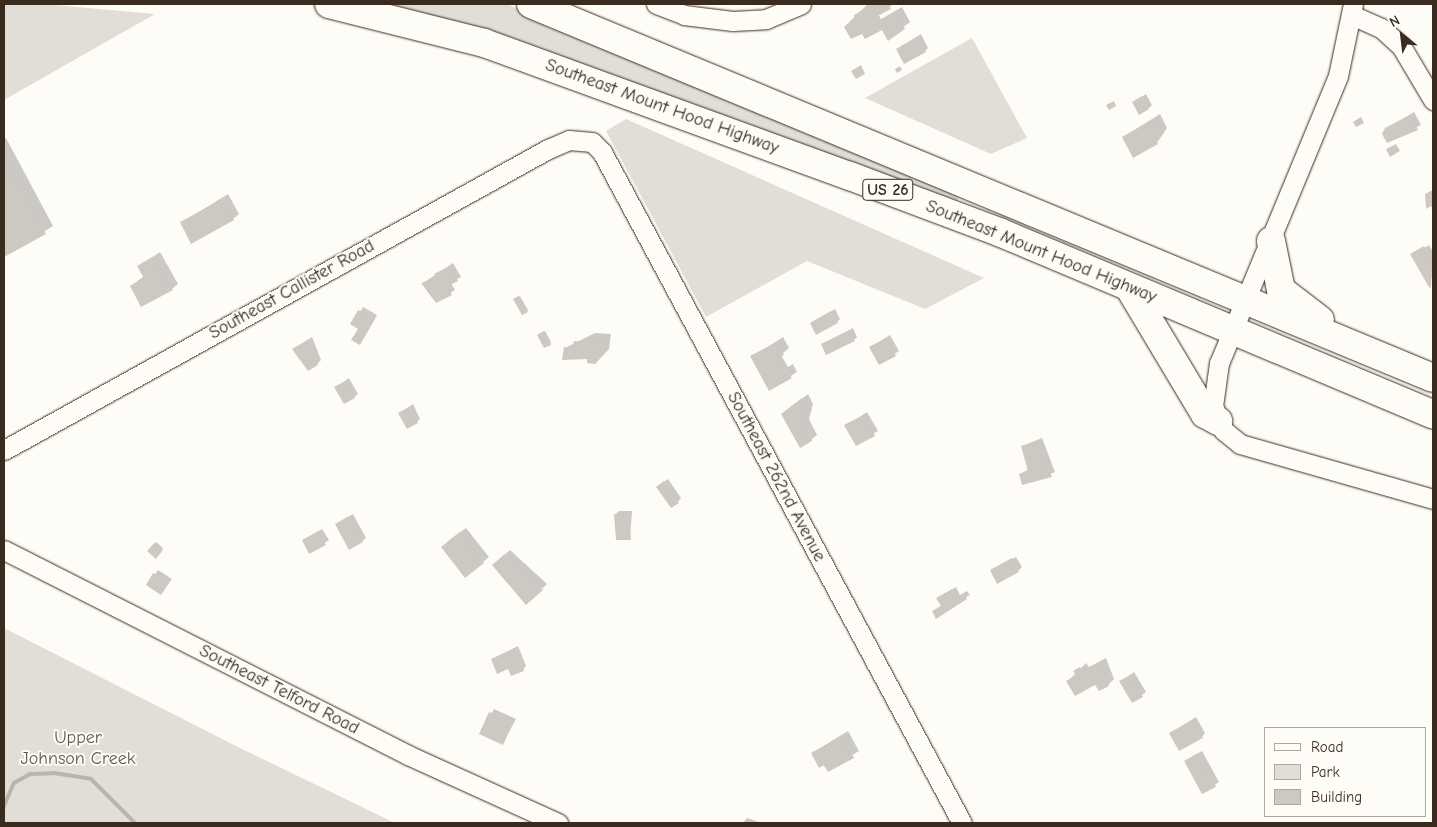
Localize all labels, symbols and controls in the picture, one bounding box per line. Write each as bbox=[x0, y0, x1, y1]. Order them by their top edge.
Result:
north arrow bbox=[1377, 10, 1427, 60]
text: N bbox=[1386, 12, 1403, 31]
street label: Southeast Mount Hood Highway bbox=[542, 55, 782, 159]
road number: US 26 bbox=[862, 176, 914, 204]
street label: Southeast Mount Hood Highway bbox=[922, 196, 1160, 308]
street label: Southeast Callister Road bbox=[205, 235, 379, 345]
street label: Southeast 262nd Avenue bbox=[722, 388, 830, 566]
street label: Southeast Telford Road bbox=[195, 640, 363, 740]
legend bbox=[1264, 727, 1427, 817]
park label: Upper Johnson Creek bbox=[21, 728, 135, 771]
text: Road bbox=[1311, 738, 1343, 756]
text: Park bbox=[1311, 763, 1340, 781]
text: Building bbox=[1311, 788, 1362, 806]

